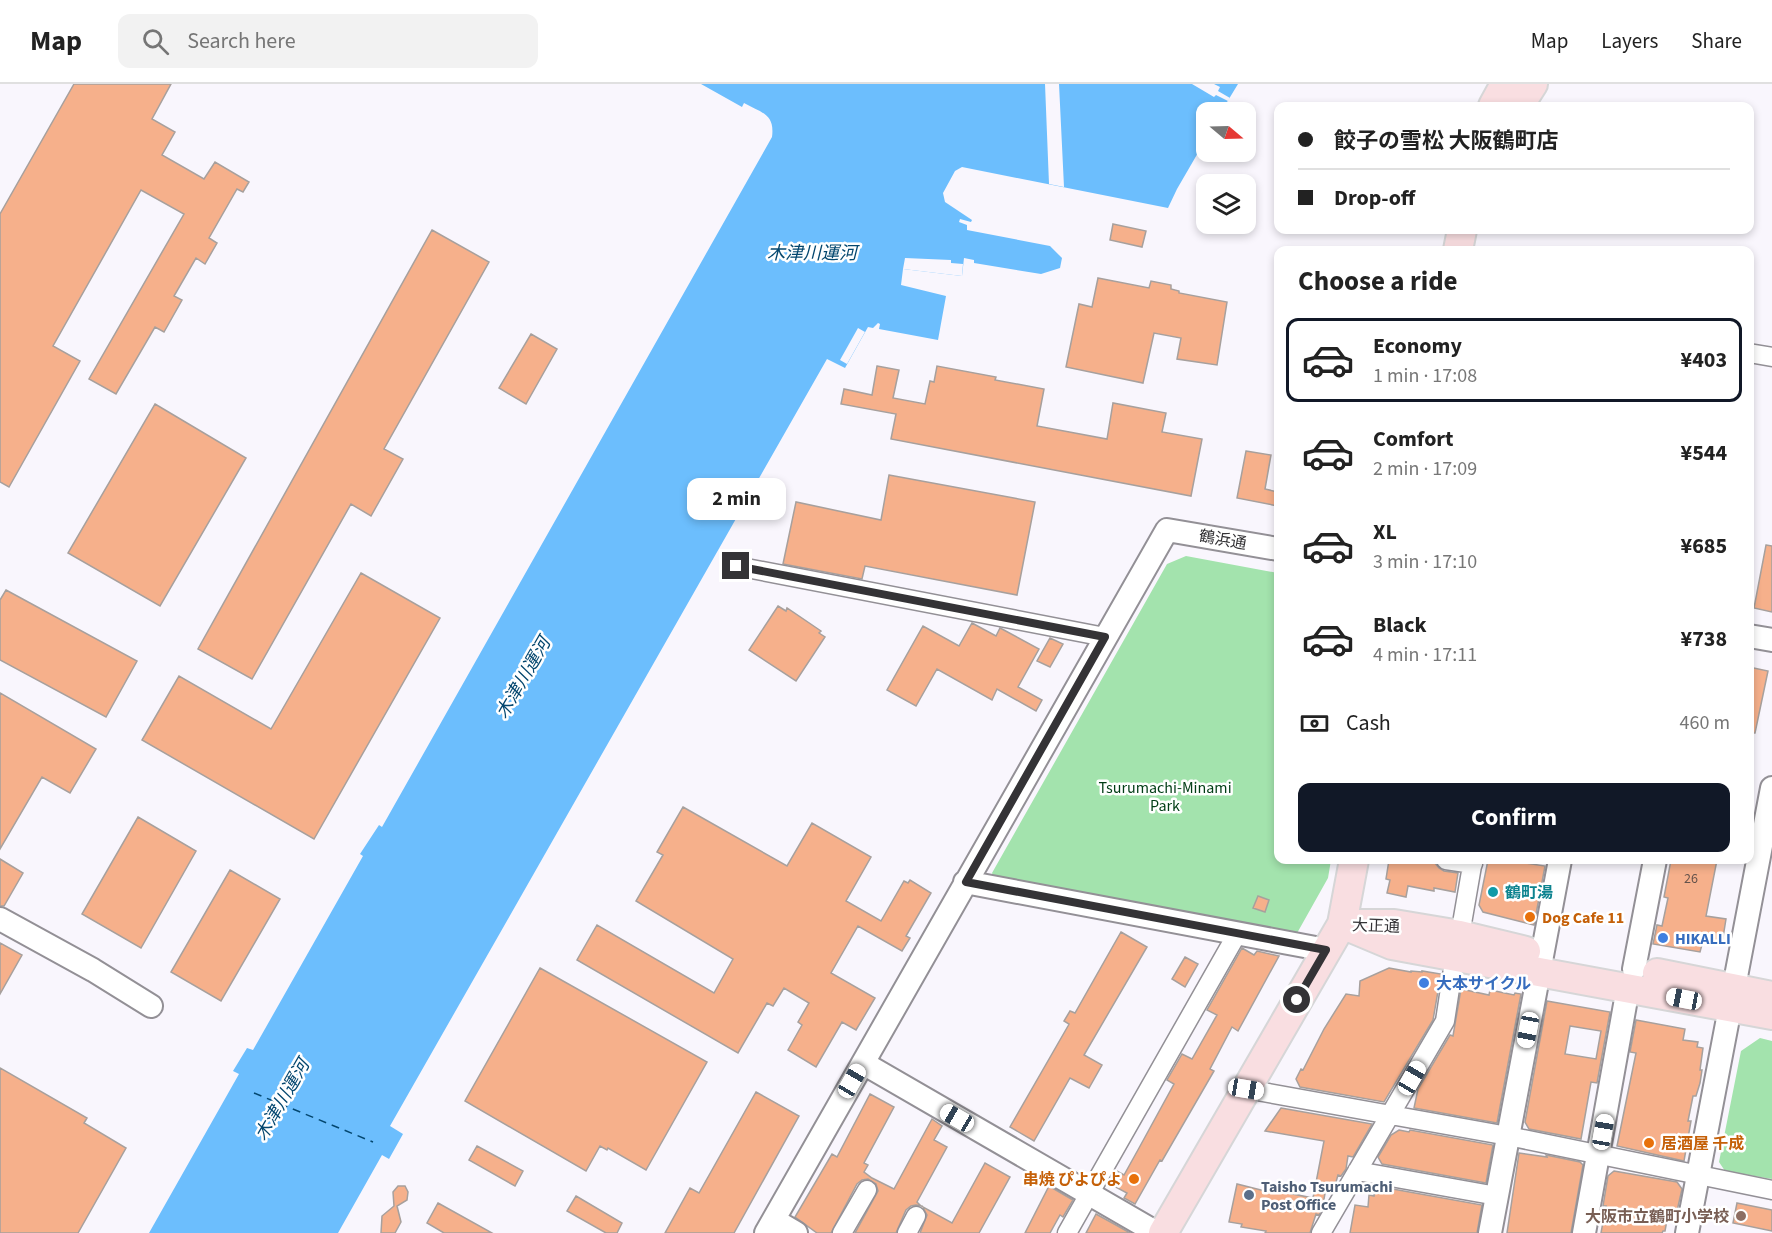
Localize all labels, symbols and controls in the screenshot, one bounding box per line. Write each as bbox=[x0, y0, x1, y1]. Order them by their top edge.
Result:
search box bbox=[118, 14, 538, 68]
text: Map bbox=[30, 21, 82, 61]
icon: search bbox=[139, 25, 172, 58]
text: Search here bbox=[187, 25, 296, 57]
text: Map bbox=[1531, 26, 1568, 56]
text: Layers bbox=[1601, 26, 1658, 56]
text: Share bbox=[1691, 26, 1742, 56]
north arrow bbox=[1196, 102, 1256, 162]
map controls bbox=[1196, 102, 1256, 234]
text: 餃子の雪松 大阪鶴町店 bbox=[1334, 125, 1558, 157]
button: layers bbox=[1196, 174, 1256, 234]
text: Drop-off bbox=[1334, 182, 1415, 214]
water label: 木津川運河 bbox=[767, 241, 860, 266]
text: Choose a ride bbox=[1298, 262, 1458, 301]
text: Economy bbox=[1373, 330, 1462, 362]
icon: car bbox=[1301, 333, 1355, 387]
text: ¥403 bbox=[1681, 344, 1727, 376]
text: 1 min · 17:08 bbox=[1373, 362, 1477, 390]
text: Comfort bbox=[1373, 423, 1454, 455]
icon: car bbox=[1301, 426, 1355, 480]
text: ¥544 bbox=[1681, 437, 1727, 469]
text: 2 min · 17:09 bbox=[1373, 455, 1477, 483]
callout: 2 min bbox=[686, 479, 786, 521]
text: 2 min bbox=[712, 485, 761, 513]
text: XL bbox=[1373, 516, 1397, 548]
icon: car bbox=[1301, 519, 1355, 573]
street label: 鶴浜通 bbox=[1197, 525, 1248, 555]
text: ¥685 bbox=[1681, 530, 1727, 562]
text: 3 min · 17:10 bbox=[1373, 548, 1477, 576]
route end bbox=[722, 552, 749, 579]
text: Black bbox=[1373, 609, 1427, 641]
icon: car bbox=[1301, 612, 1355, 666]
text: ¥738 bbox=[1681, 623, 1727, 655]
water label: 木津川運河 bbox=[490, 630, 558, 723]
text: 4 min · 17:11 bbox=[1373, 641, 1477, 669]
icon: cash bbox=[1298, 707, 1331, 740]
text: Cash bbox=[1346, 707, 1391, 739]
text: 460 m bbox=[1680, 709, 1730, 737]
park label: Tsurumachi-Minami Park bbox=[1098, 777, 1232, 817]
button: Confirm bbox=[1298, 783, 1730, 852]
house number: 26 bbox=[1684, 869, 1698, 889]
place label: 鶴町湯 bbox=[1505, 882, 1553, 904]
marker: 鶴町湯 bbox=[1486, 885, 1500, 899]
place label: Dog Cafe 11 bbox=[1542, 907, 1624, 929]
marker: Dog Cafe 11 bbox=[1523, 910, 1537, 924]
street label: 大正通 bbox=[1352, 914, 1400, 938]
place label: HIKALLI bbox=[1675, 928, 1731, 950]
marker: HIKALLI bbox=[1656, 931, 1670, 945]
place label: 大本サイクル bbox=[1436, 973, 1531, 995]
marker: 大本サイクル bbox=[1417, 976, 1431, 990]
route start bbox=[1283, 986, 1310, 1013]
car bbox=[1665, 987, 1703, 1011]
car bbox=[1516, 1011, 1540, 1049]
water label: 木津川運河 bbox=[249, 1052, 317, 1145]
car bbox=[1395, 1058, 1429, 1098]
car bbox=[835, 1061, 869, 1101]
car bbox=[1227, 1077, 1265, 1101]
car bbox=[937, 1101, 977, 1135]
car bbox=[1591, 1113, 1615, 1151]
place label: 居酒屋 千成 bbox=[1661, 1133, 1744, 1155]
marker: 居酒屋 千成 bbox=[1642, 1136, 1656, 1150]
place label: 串焼 ぴよぴよ bbox=[1023, 1169, 1122, 1191]
marker: 串焼 ぴよぴよ bbox=[1127, 1172, 1141, 1186]
place label: Taisho Tsurumachi Post Office bbox=[1261, 1176, 1393, 1216]
marker: Taisho Tsurumachi Post Office bbox=[1242, 1188, 1256, 1202]
place label: 大阪市立鶴町小学校 bbox=[1585, 1206, 1729, 1228]
marker: 大阪市立鶴町小学校 bbox=[1734, 1209, 1748, 1223]

